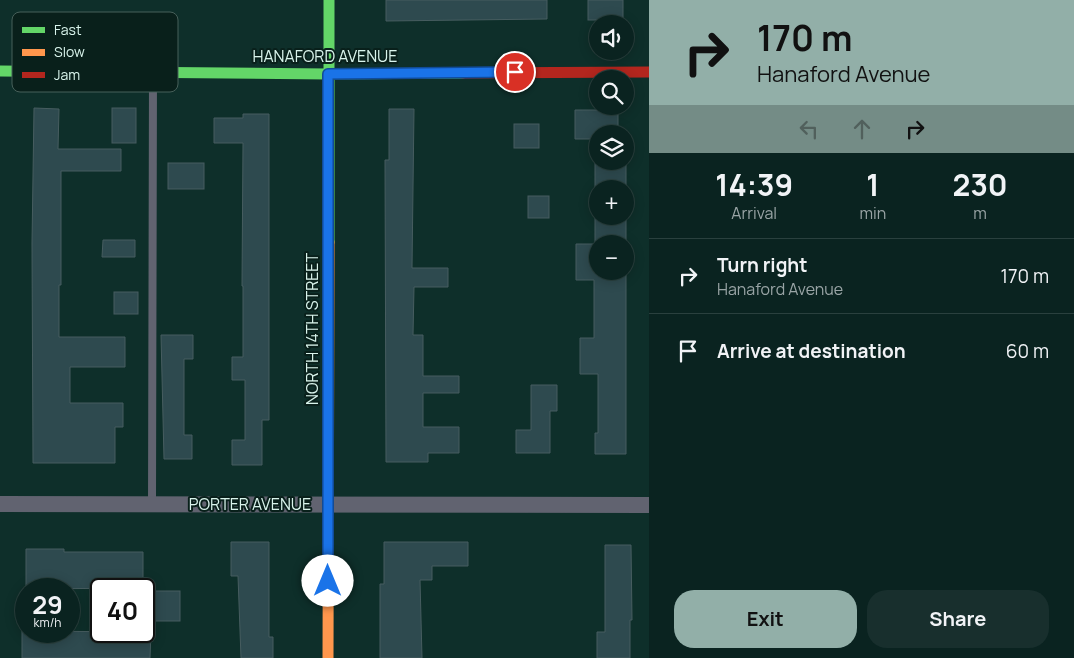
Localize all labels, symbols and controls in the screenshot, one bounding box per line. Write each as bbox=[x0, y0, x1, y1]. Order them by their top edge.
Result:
legend bbox=[12, 12, 178, 92]
text: 170 m bbox=[757, 14, 853, 62]
map controls bbox=[589, 15, 634, 280]
button: sound bbox=[589, 15, 634, 60]
text: Fast bbox=[54, 20, 82, 39]
icon: right bbox=[674, 20, 739, 85]
text: Slow bbox=[54, 42, 85, 61]
street label: HANAFORD AVENUE bbox=[253, 45, 397, 67]
pin bbox=[494, 51, 536, 93]
icon: arrive bbox=[501, 58, 529, 86]
text: Hanaford Avenue bbox=[757, 59, 930, 89]
text: Jam bbox=[54, 65, 80, 84]
button: search bbox=[589, 70, 634, 115]
icon: left bbox=[795, 115, 823, 143]
icon: ahead bbox=[848, 115, 876, 143]
icon: right bbox=[901, 115, 929, 143]
button: layers bbox=[589, 125, 634, 170]
text: 14:39 bbox=[715, 164, 793, 205]
text: 1 bbox=[866, 164, 879, 205]
text: 230 bbox=[953, 164, 1008, 205]
button: + bbox=[589, 180, 634, 225]
text: Arrival bbox=[731, 202, 777, 224]
text: min bbox=[859, 202, 886, 224]
text: m bbox=[973, 202, 987, 224]
button: − bbox=[589, 235, 634, 280]
text: Turn right bbox=[717, 252, 807, 278]
street label: NORTH 14TH STREET bbox=[301, 253, 323, 405]
icon: right bbox=[674, 262, 702, 290]
text: 170 m bbox=[1001, 263, 1049, 289]
text: Hanaford Avenue bbox=[717, 278, 843, 300]
icon: arrive bbox=[674, 337, 702, 365]
text: Arrive at destination bbox=[717, 338, 906, 364]
text: 60 m bbox=[1006, 338, 1049, 364]
street label: PORTER AVENUE bbox=[189, 493, 311, 515]
position arrow bbox=[301, 554, 353, 606]
speed limit sign: 40 bbox=[90, 578, 155, 643]
text: 29 bbox=[32, 587, 63, 622]
button: Exit bbox=[674, 590, 857, 648]
button: Share bbox=[867, 590, 1049, 648]
text: km/h bbox=[34, 614, 61, 631]

